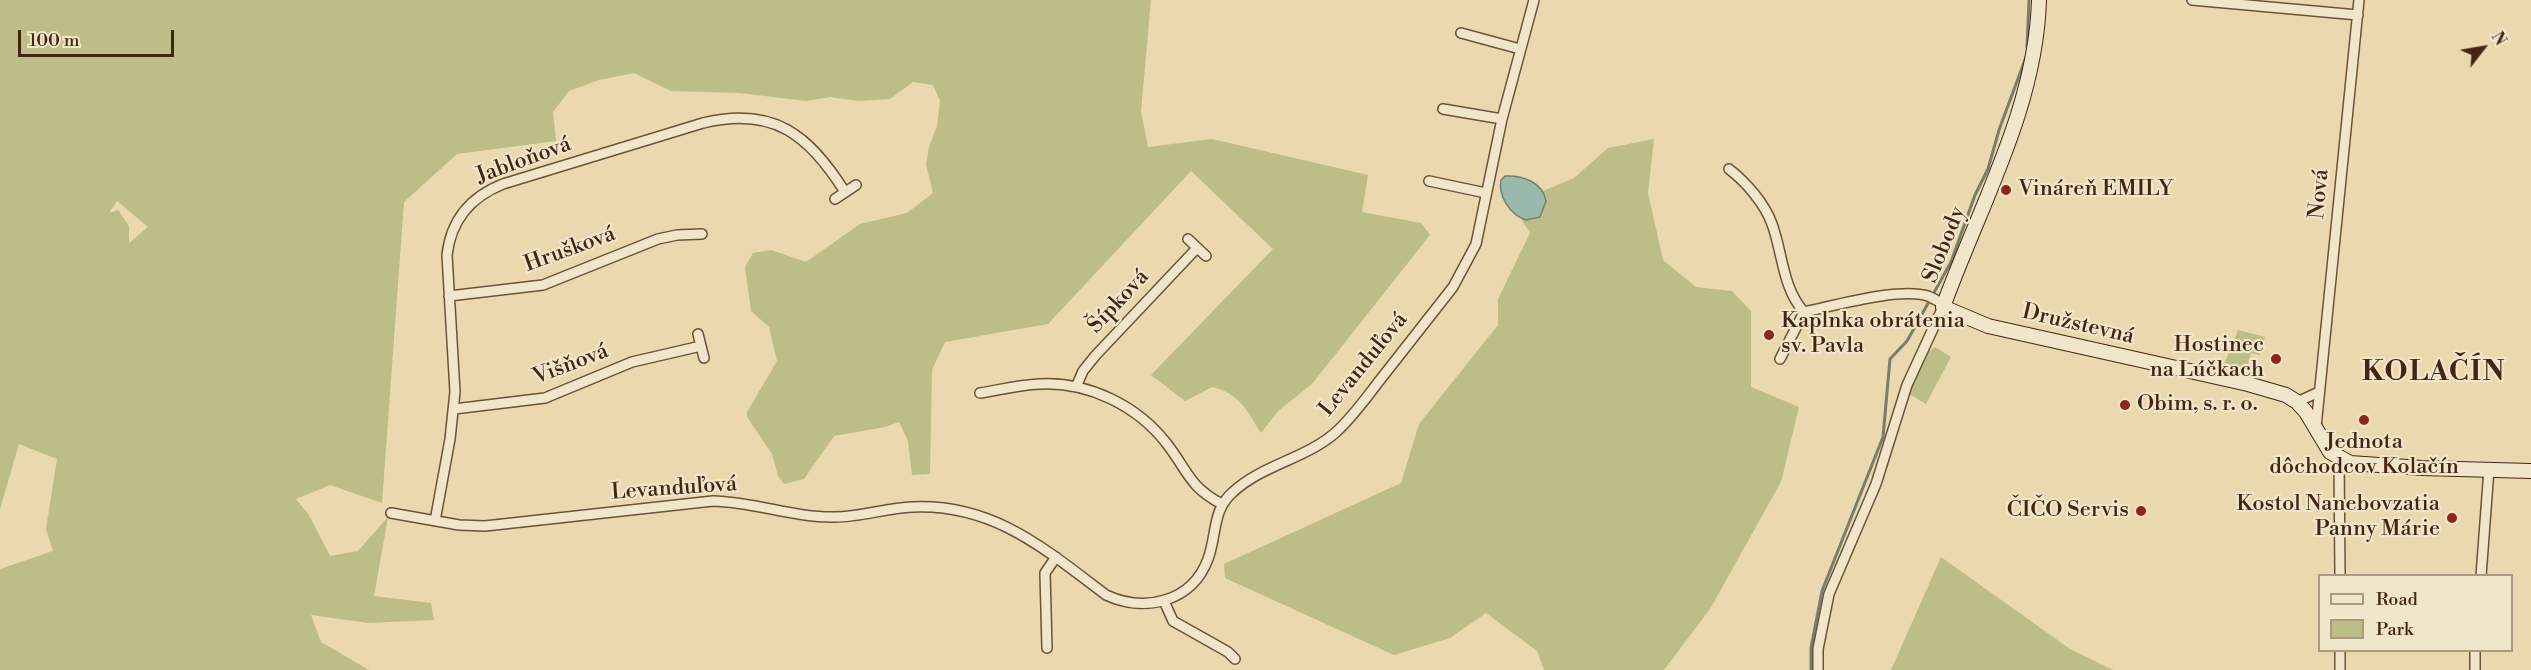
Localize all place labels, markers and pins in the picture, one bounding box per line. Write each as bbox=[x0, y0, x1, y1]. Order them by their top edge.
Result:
place label: Vináreň EMILY bbox=[2018, 177, 2173, 203]
marker: Vináreň EMILY bbox=[1999, 183, 2013, 197]
place label: Kaplnka obrátenia sv. Pavla bbox=[1781, 309, 1965, 360]
marker: Kaplnka obrátenia sv. Pavla bbox=[1762, 328, 1776, 342]
place label: Hostinec na Lúčkach bbox=[2150, 333, 2264, 384]
marker: Hostinec na Lúčkach bbox=[2269, 352, 2283, 366]
place label: Obim, s. r. o. bbox=[2137, 392, 2258, 418]
marker: Obim, s. r. o. bbox=[2118, 398, 2132, 412]
marker: Jednota dôchodcov Kolačín bbox=[2357, 413, 2371, 427]
place label: Jednota dôchodcov Kolačín bbox=[2269, 430, 2459, 482]
place label: Kostol Nanebovzatia Panny Márie bbox=[2236, 492, 2440, 544]
place label: ČIČO Servis bbox=[2007, 498, 2129, 524]
marker: ČIČO Servis bbox=[2134, 504, 2148, 518]
marker: Kostol Nanebovzatia Panny Márie bbox=[2445, 511, 2459, 525]

